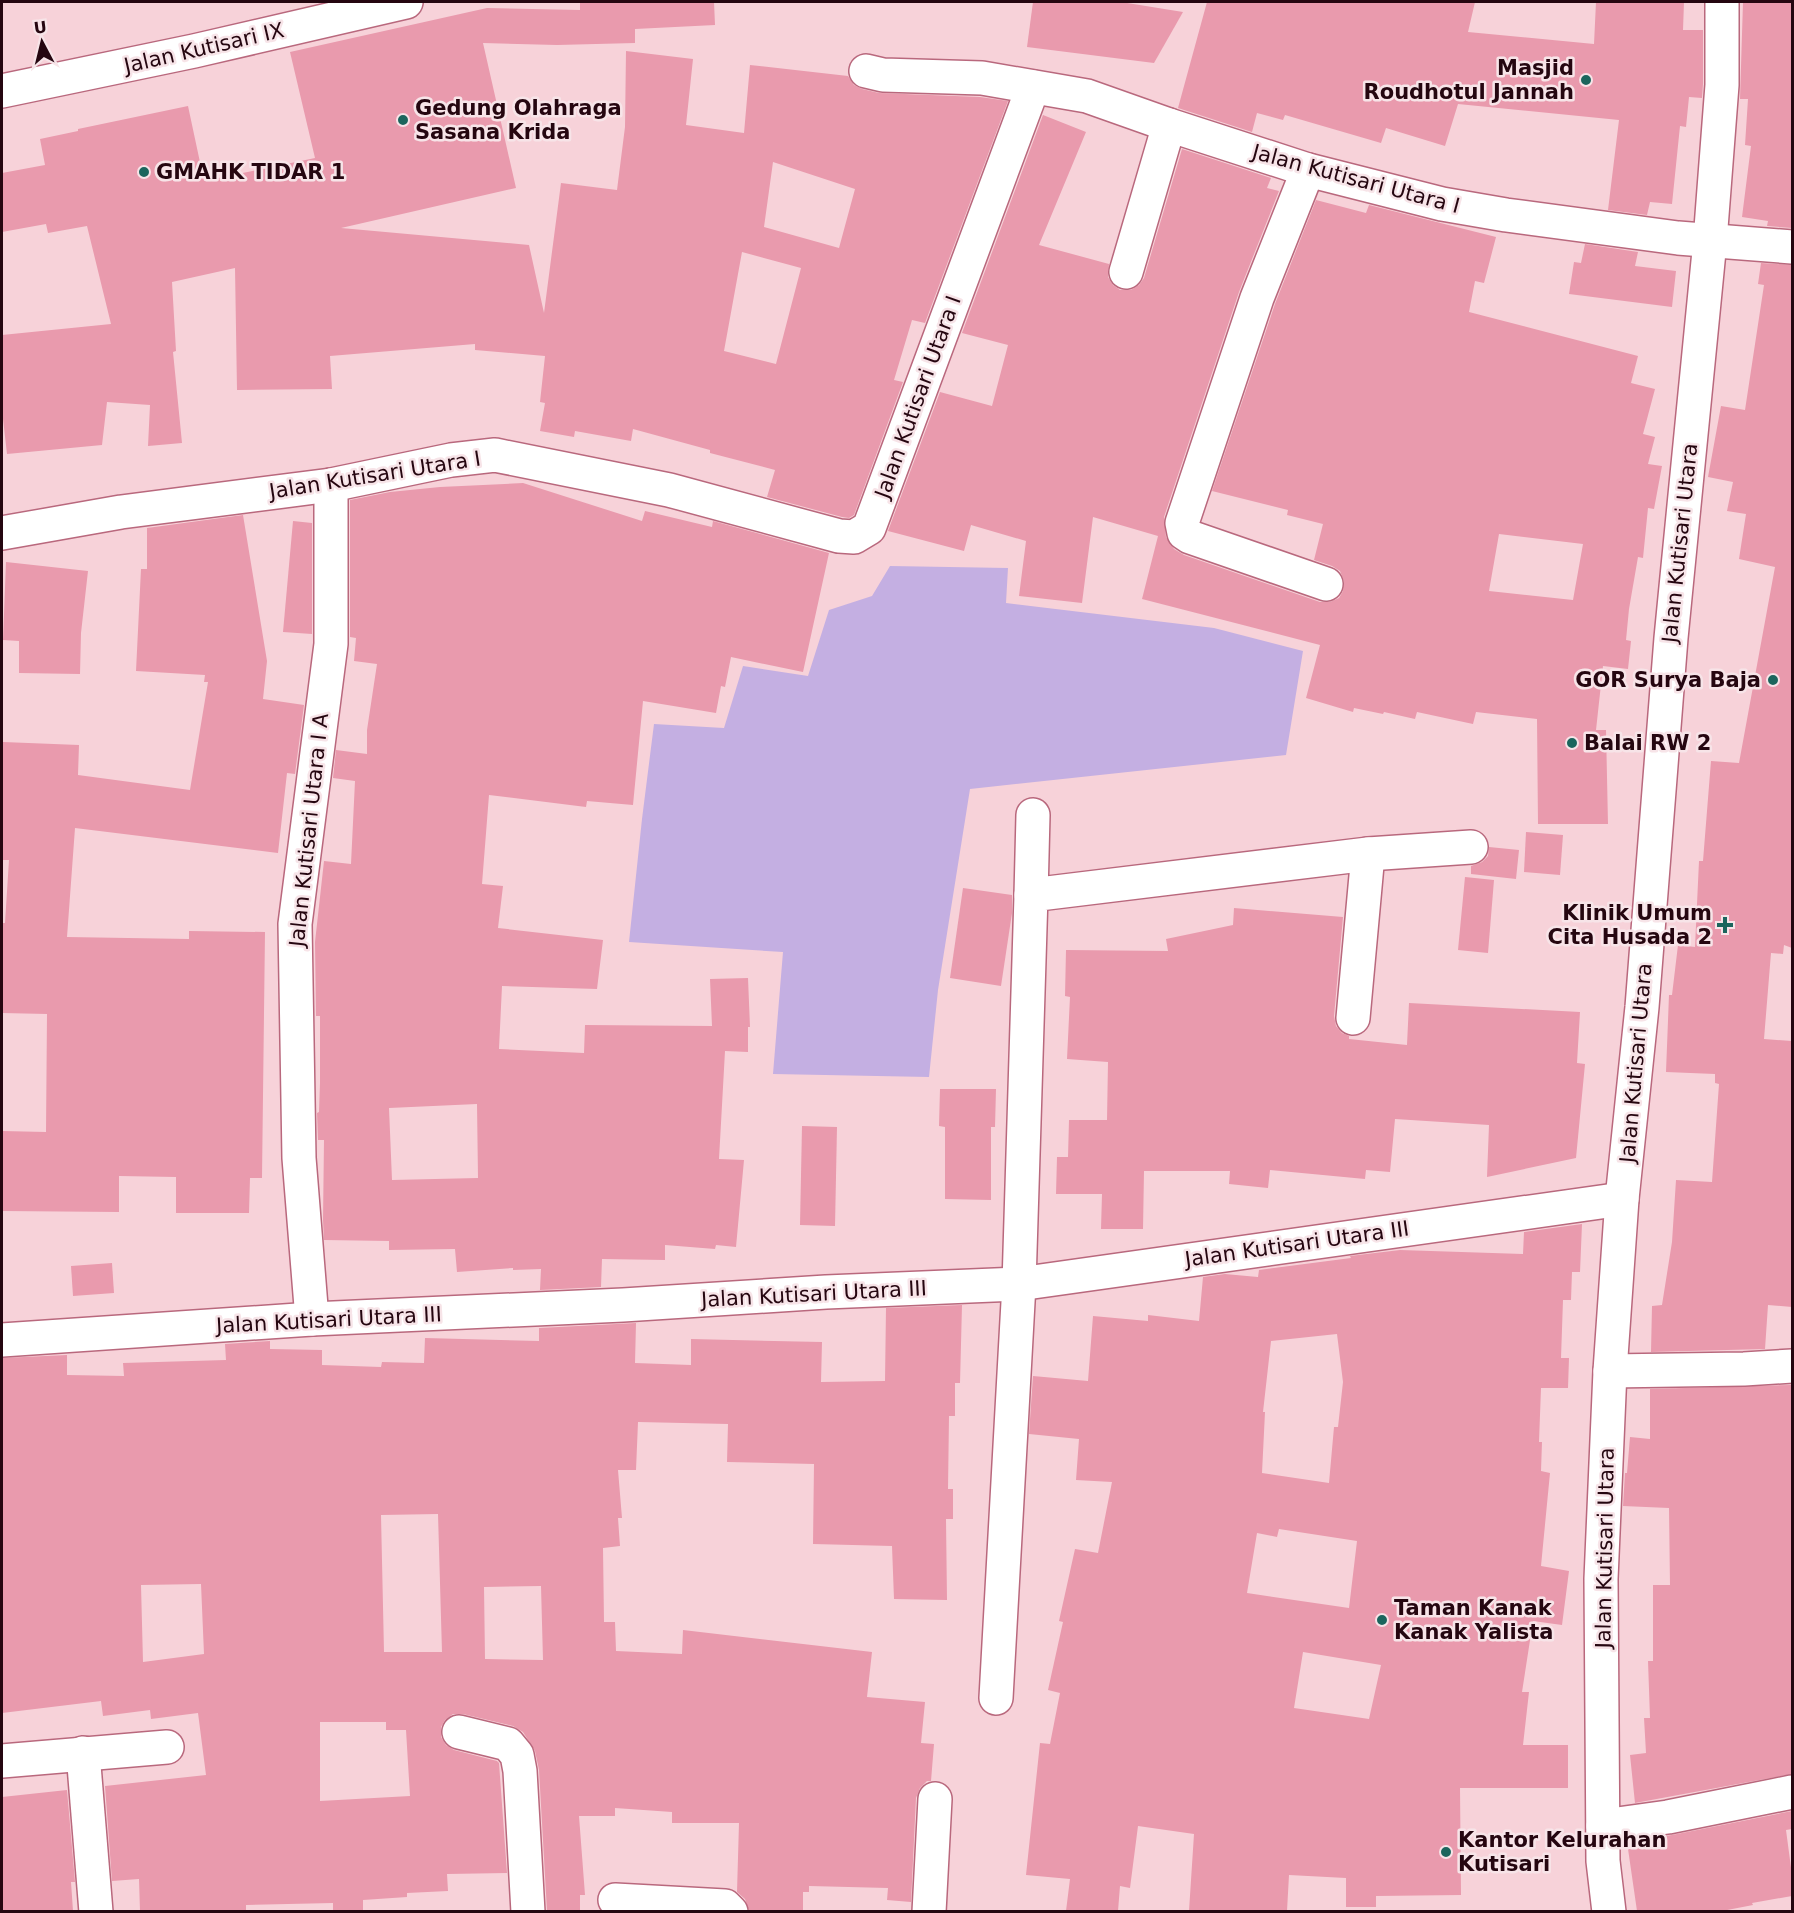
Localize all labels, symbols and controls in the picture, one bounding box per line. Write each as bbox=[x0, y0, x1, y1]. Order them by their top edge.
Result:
north arrow bbox=[12, 12, 72, 72]
text: U bbox=[33, 17, 48, 38]
street label: Jalan Kutisari IX bbox=[120, 18, 286, 79]
place label: Masjid Roudhotul Jannah bbox=[1364, 56, 1574, 104]
marker: Masjid Roudhotul Jannah bbox=[1579, 73, 1593, 87]
place label: Gedung Olahraga Sasana Krida bbox=[415, 96, 622, 144]
marker: Gedung Olahraga Sasana Krida bbox=[396, 113, 410, 127]
street label: Jalan Kutisari Utara I bbox=[1248, 139, 1462, 218]
place label: GMAHK TIDAR 1 bbox=[156, 160, 345, 184]
marker: GMAHK TIDAR 1 bbox=[137, 165, 151, 179]
street label: Jalan Kutisari Utara I bbox=[870, 293, 966, 503]
street label: Jalan Kutisari Utara bbox=[1657, 442, 1702, 646]
street label: Jalan Kutisari Utara I bbox=[266, 446, 482, 504]
place label: GOR Surya Baja bbox=[1575, 668, 1761, 692]
marker: GOR Surya Baja bbox=[1766, 673, 1780, 687]
street label: Jalan Kutisari Utara I A bbox=[285, 711, 333, 950]
place label: Balai RW 2 bbox=[1584, 731, 1711, 755]
marker: Balai RW 2 bbox=[1565, 736, 1579, 750]
place label: Klinik Umum Cita Husada 2 bbox=[1548, 901, 1712, 949]
marker: Klinik Umum Cita Husada 2 bbox=[1716, 916, 1734, 934]
street label: Jalan Kutisari Utara bbox=[1615, 962, 1657, 1166]
street label: Jalan Kutisari Utara III bbox=[1181, 1216, 1411, 1272]
street label: Jalan Kutisari Utara III bbox=[699, 1276, 927, 1312]
street label: Jalan Kutisari Utara III bbox=[214, 1302, 442, 1338]
street label: Jalan Kutisari Utara bbox=[1591, 1447, 1619, 1651]
place label: Taman Kanak Kanak Yalista bbox=[1394, 1596, 1553, 1644]
marker: Taman Kanak Kanak Yalista bbox=[1375, 1613, 1389, 1627]
place label: Kantor Kelurahan Kutisari bbox=[1458, 1828, 1666, 1876]
marker: Kantor Kelurahan Kutisari bbox=[1439, 1845, 1453, 1859]

